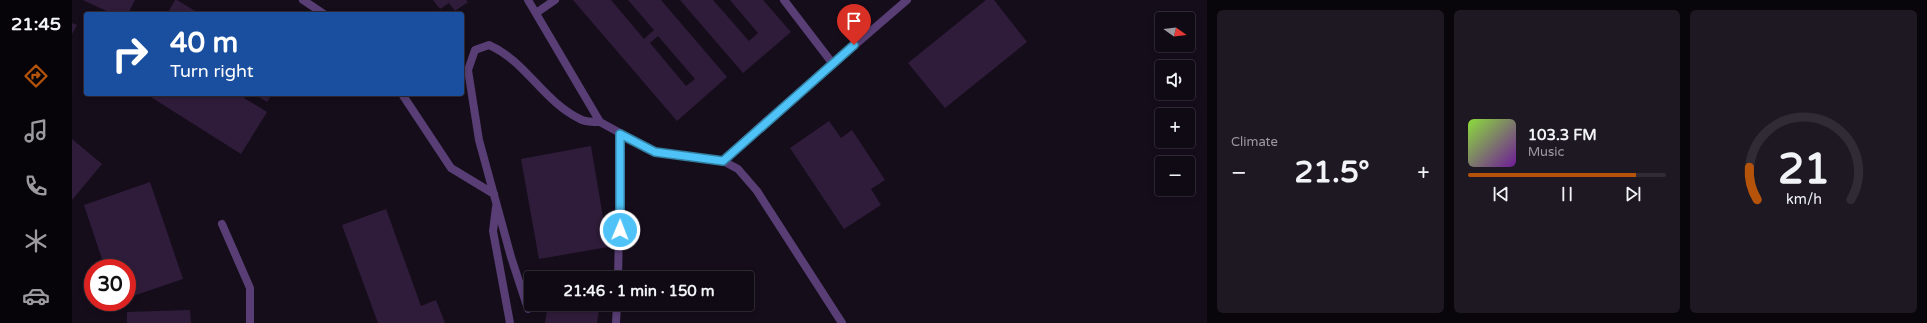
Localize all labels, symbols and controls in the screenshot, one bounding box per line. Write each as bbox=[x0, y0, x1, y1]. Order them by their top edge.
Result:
pin bbox=[837, 4, 871, 45]
icon: arrive bbox=[843, 10, 865, 32]
north arrow bbox=[1155, 12, 1195, 52]
map controls bbox=[1155, 12, 1195, 196]
text: 21:45 bbox=[11, 13, 61, 35]
text: 40 m bbox=[170, 26, 238, 60]
icon: right bbox=[104, 28, 156, 80]
text: Turn right bbox=[170, 60, 254, 82]
button: sound bbox=[1155, 60, 1195, 100]
icon: directions bbox=[22, 62, 50, 90]
button: + bbox=[1155, 108, 1195, 148]
icon: music bbox=[22, 117, 50, 145]
text: 103.3 FM bbox=[1528, 126, 1597, 144]
text: Climate bbox=[1231, 134, 1278, 150]
text: Music bbox=[1528, 144, 1564, 160]
text: 21 bbox=[1778, 144, 1830, 194]
text: 21.5° bbox=[1294, 154, 1370, 191]
button: − bbox=[1155, 156, 1195, 196]
text: − bbox=[1231, 160, 1247, 186]
text: + bbox=[1417, 160, 1430, 186]
icon: phone bbox=[22, 172, 50, 200]
icon: previous bbox=[1490, 183, 1512, 205]
icon: pause bbox=[1556, 183, 1578, 205]
icon: next bbox=[1622, 183, 1644, 205]
text: km/h bbox=[1786, 190, 1822, 207]
position arrow bbox=[599, 209, 641, 251]
icon: climate bbox=[22, 227, 50, 255]
speed limit sign: 30 bbox=[84, 259, 136, 311]
icon: car bbox=[22, 282, 50, 310]
text: 21:46 · 1 min · 150 m bbox=[564, 282, 714, 300]

